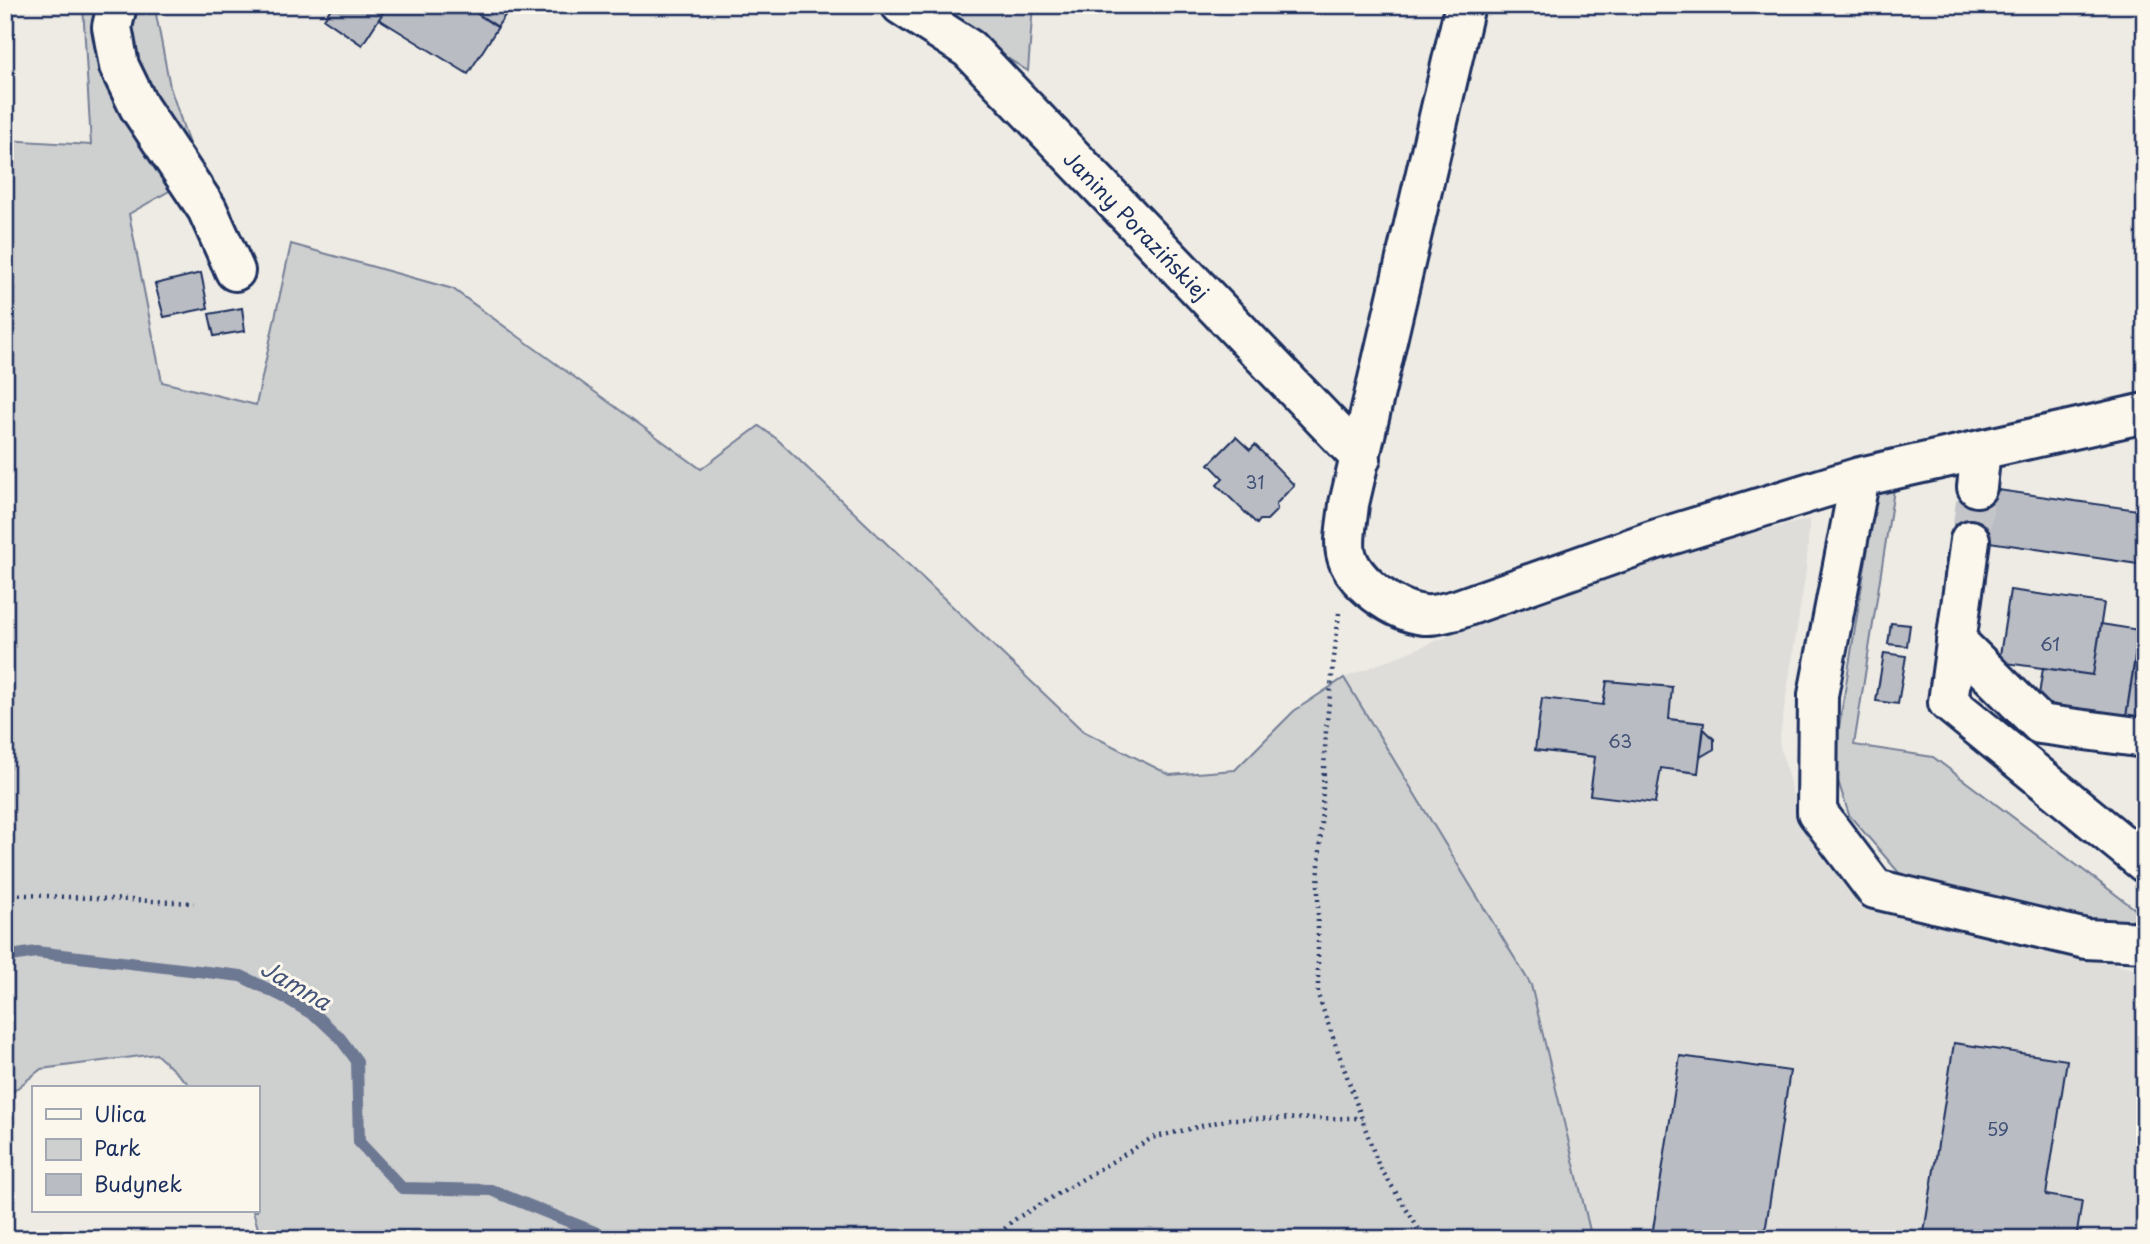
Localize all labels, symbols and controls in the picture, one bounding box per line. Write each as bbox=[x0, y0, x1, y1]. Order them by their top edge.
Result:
street label: Janiny Porazińskiej bbox=[1057, 143, 1217, 307]
house number: 31 bbox=[1246, 468, 1264, 495]
house number: 61 bbox=[2040, 630, 2060, 657]
house number: 63 bbox=[1608, 727, 1632, 754]
water label: Jamna bbox=[254, 950, 338, 1019]
legend bbox=[32, 1086, 259, 1212]
text: Ulica bbox=[94, 1097, 147, 1129]
house number: 59 bbox=[1987, 1115, 2009, 1142]
text: Park bbox=[94, 1131, 141, 1163]
text: Budynek bbox=[94, 1167, 183, 1199]

